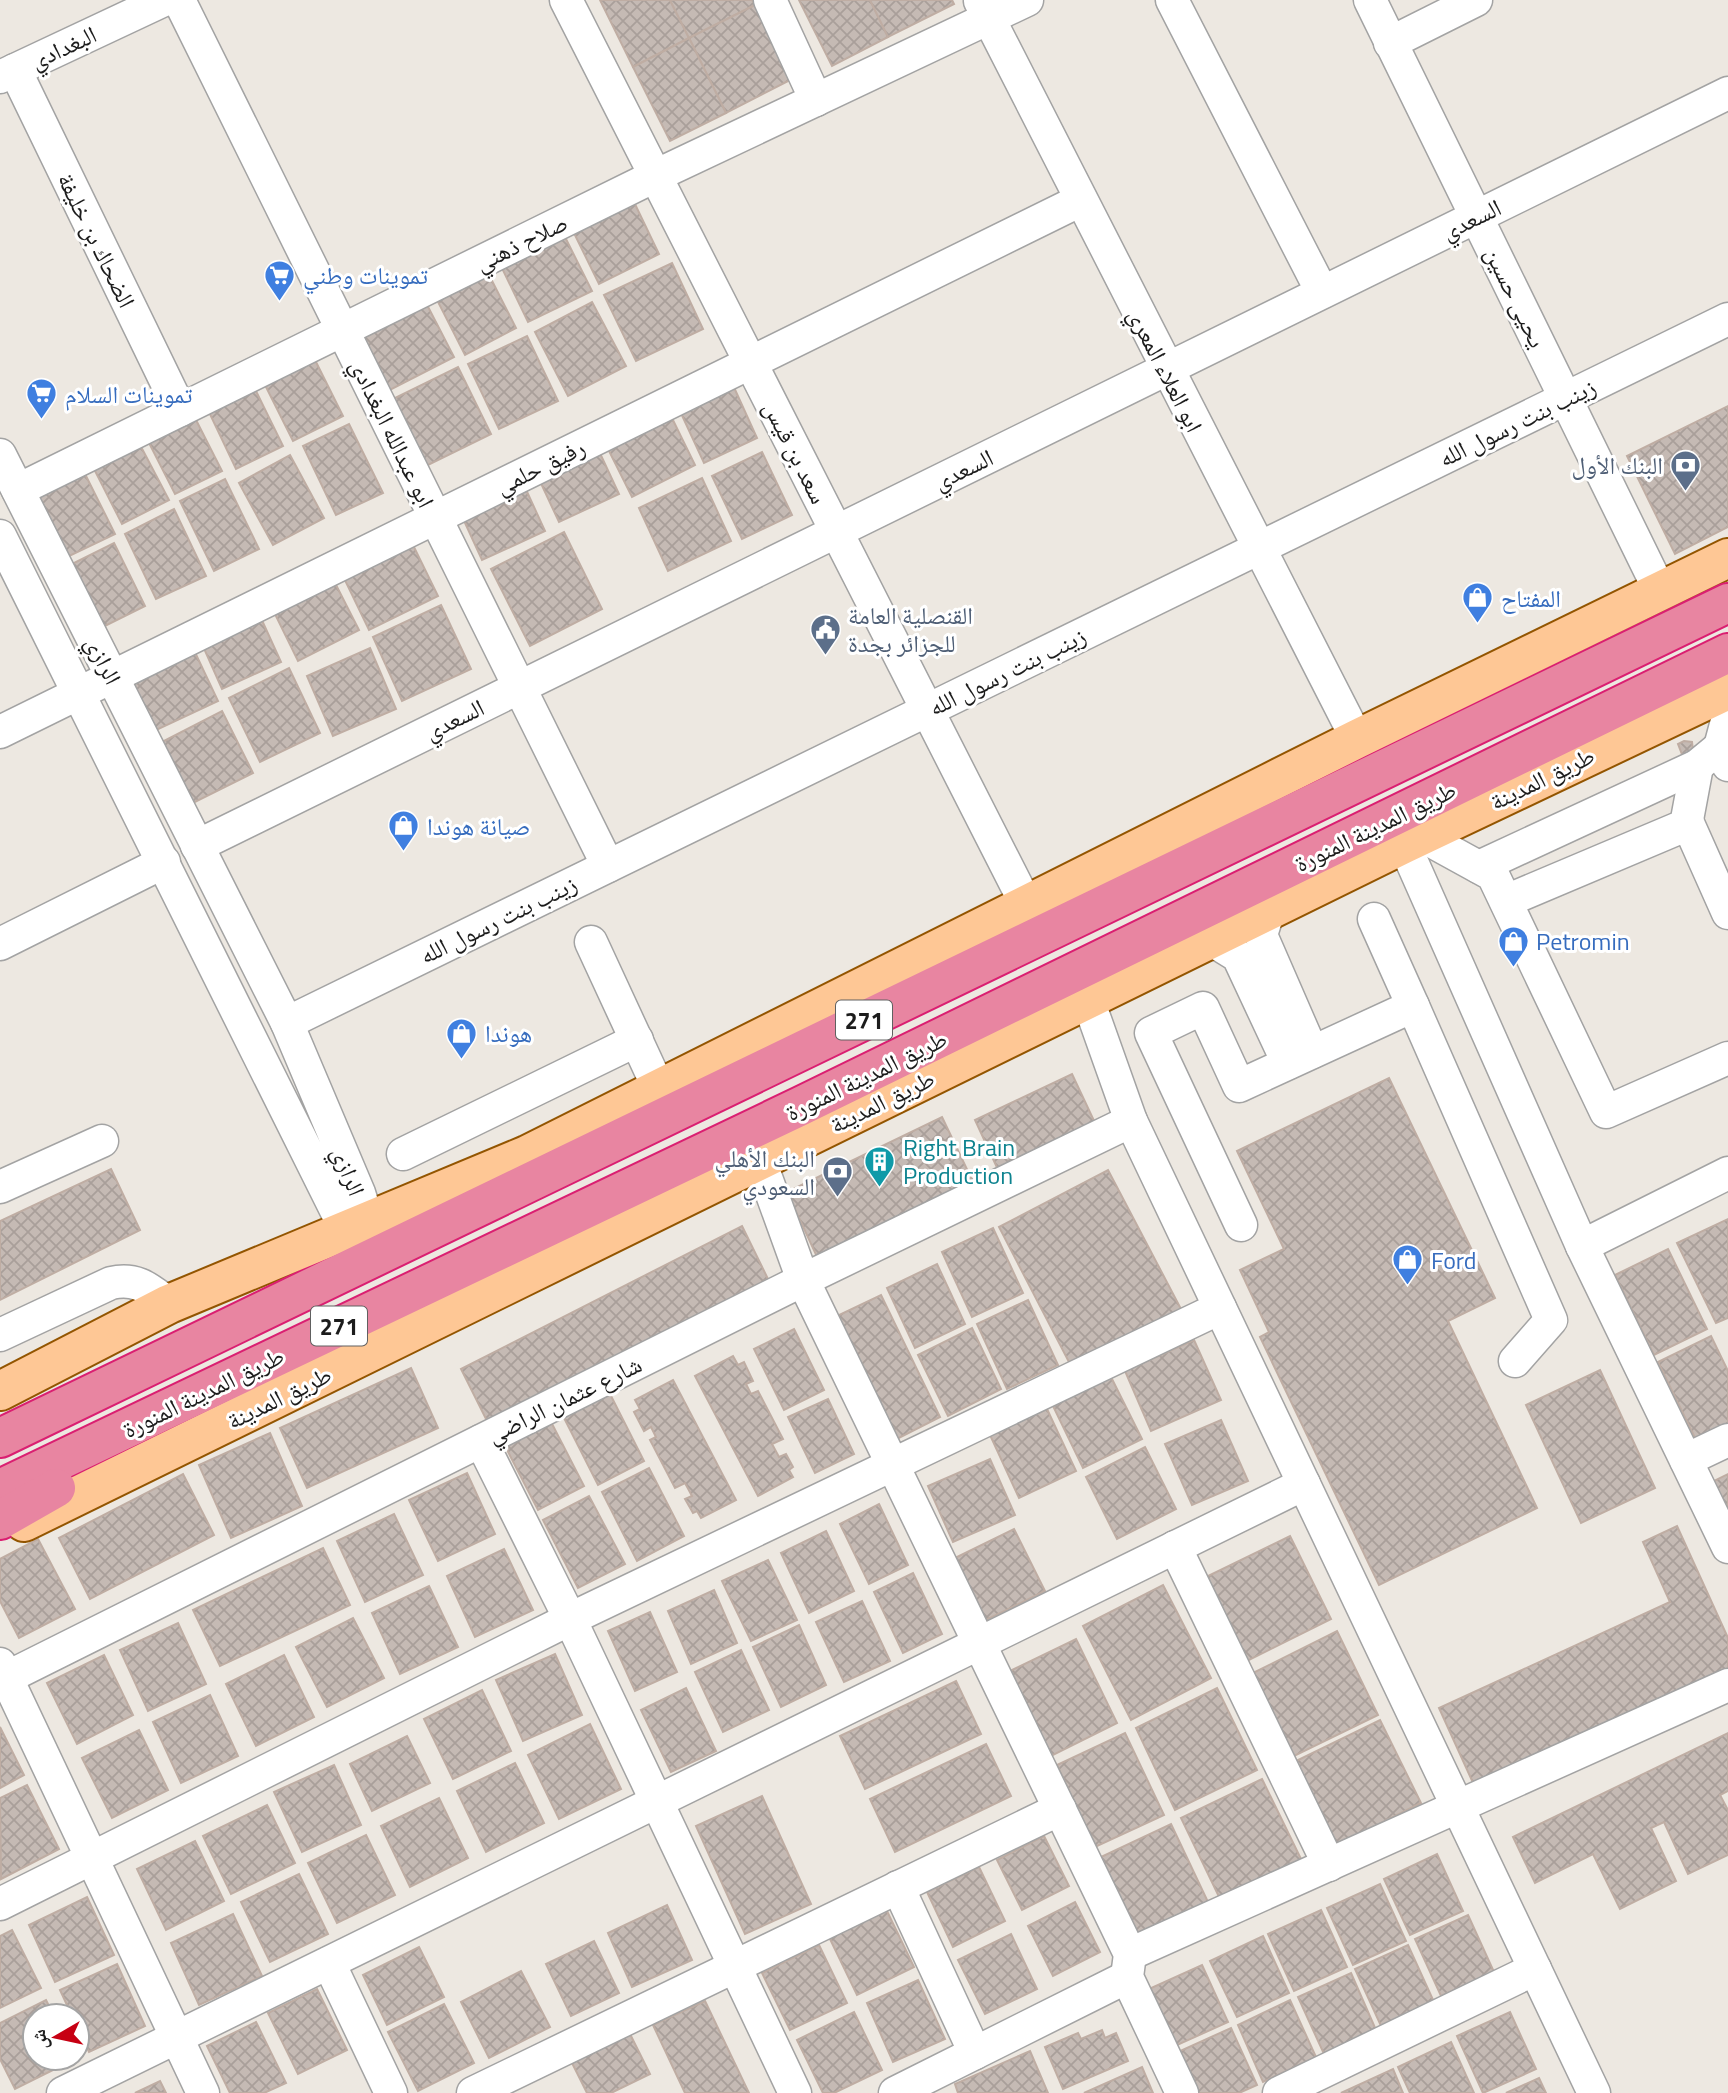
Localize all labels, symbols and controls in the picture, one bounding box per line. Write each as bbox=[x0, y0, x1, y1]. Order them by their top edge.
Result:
street label: البغدادي bbox=[24, 16, 103, 80]
street label: الضحاك بن خليفة bbox=[49, 166, 145, 314]
street label: السعدي bbox=[1435, 189, 1508, 251]
street label: صلاح ذهني bbox=[468, 204, 575, 282]
street label: يحيى حسين bbox=[1476, 240, 1556, 354]
place label: تموينات وطني bbox=[303, 257, 428, 295]
supermarket icon: تموينات وطني bbox=[263, 258, 297, 302]
street label: ابو العلاء المعري bbox=[1117, 302, 1213, 439]
street label: ابو عبدالله البغدادي bbox=[339, 352, 445, 514]
street label: زينب بنت رسول الله bbox=[1432, 368, 1602, 476]
place label: تموينات السلام bbox=[65, 376, 193, 412]
supermarket icon: تموينات السلام bbox=[25, 377, 59, 421]
street label: سعد بن قيس bbox=[755, 394, 837, 510]
street label: رفيق حلمي bbox=[489, 429, 592, 505]
street label: السعدي bbox=[927, 439, 1000, 501]
place label: البنك الأول bbox=[1572, 447, 1663, 483]
bank icon: البنك الأول bbox=[1669, 448, 1703, 492]
place label: المفتاح bbox=[1501, 580, 1561, 616]
shop icon: المفتاح bbox=[1461, 581, 1495, 625]
place label: القنصلية العامة للجزائر بجدة bbox=[848, 597, 973, 661]
public building icon: القنصلية العامة للجزائر بجدة bbox=[808, 612, 842, 656]
street label: زينب بنت رسول الله bbox=[922, 617, 1092, 725]
street label: الرازي bbox=[75, 629, 131, 692]
street label: السعدي bbox=[418, 689, 491, 751]
street label: طريق المدينة bbox=[1483, 737, 1601, 819]
street label: طريق المدينة المنورة bbox=[1288, 771, 1462, 881]
place label: صيانة هوندا bbox=[427, 808, 530, 844]
shop icon: صيانة هوندا bbox=[387, 809, 421, 853]
street label: زينب بنت رسول الله bbox=[413, 865, 583, 973]
place label: Petromin bbox=[1536, 923, 1630, 959]
shop icon: Petromin bbox=[1496, 924, 1530, 968]
road number: 271 bbox=[836, 1001, 892, 1040]
place label: هوندا bbox=[485, 1015, 532, 1051]
shop icon: هوندا bbox=[445, 1016, 479, 1060]
street label: طريق المدينة المنورة bbox=[781, 1023, 951, 1127]
street label: طريق المدينة bbox=[825, 1063, 939, 1139]
place label: Right Brain Production bbox=[903, 1129, 1015, 1193]
place label: البنك الأهلي السعودي bbox=[715, 1140, 815, 1206]
street label: الرازي bbox=[321, 1141, 375, 1202]
building icon: Right Brain Production bbox=[863, 1144, 897, 1188]
bank icon: البنك الأهلي السعودي bbox=[821, 1155, 855, 1199]
place label: Ford bbox=[1431, 1242, 1477, 1278]
shop icon: Ford bbox=[1391, 1243, 1425, 1287]
road number: 271 bbox=[311, 1306, 367, 1345]
street label: طريق المدينة المنورة bbox=[118, 1340, 288, 1444]
street label: شارع عثمان الراضي bbox=[480, 1346, 649, 1454]
street label: طريق المدينة bbox=[222, 1359, 336, 1435]
north arrow bbox=[21, 2002, 91, 2072]
text: ش bbox=[23, 2028, 55, 2052]

